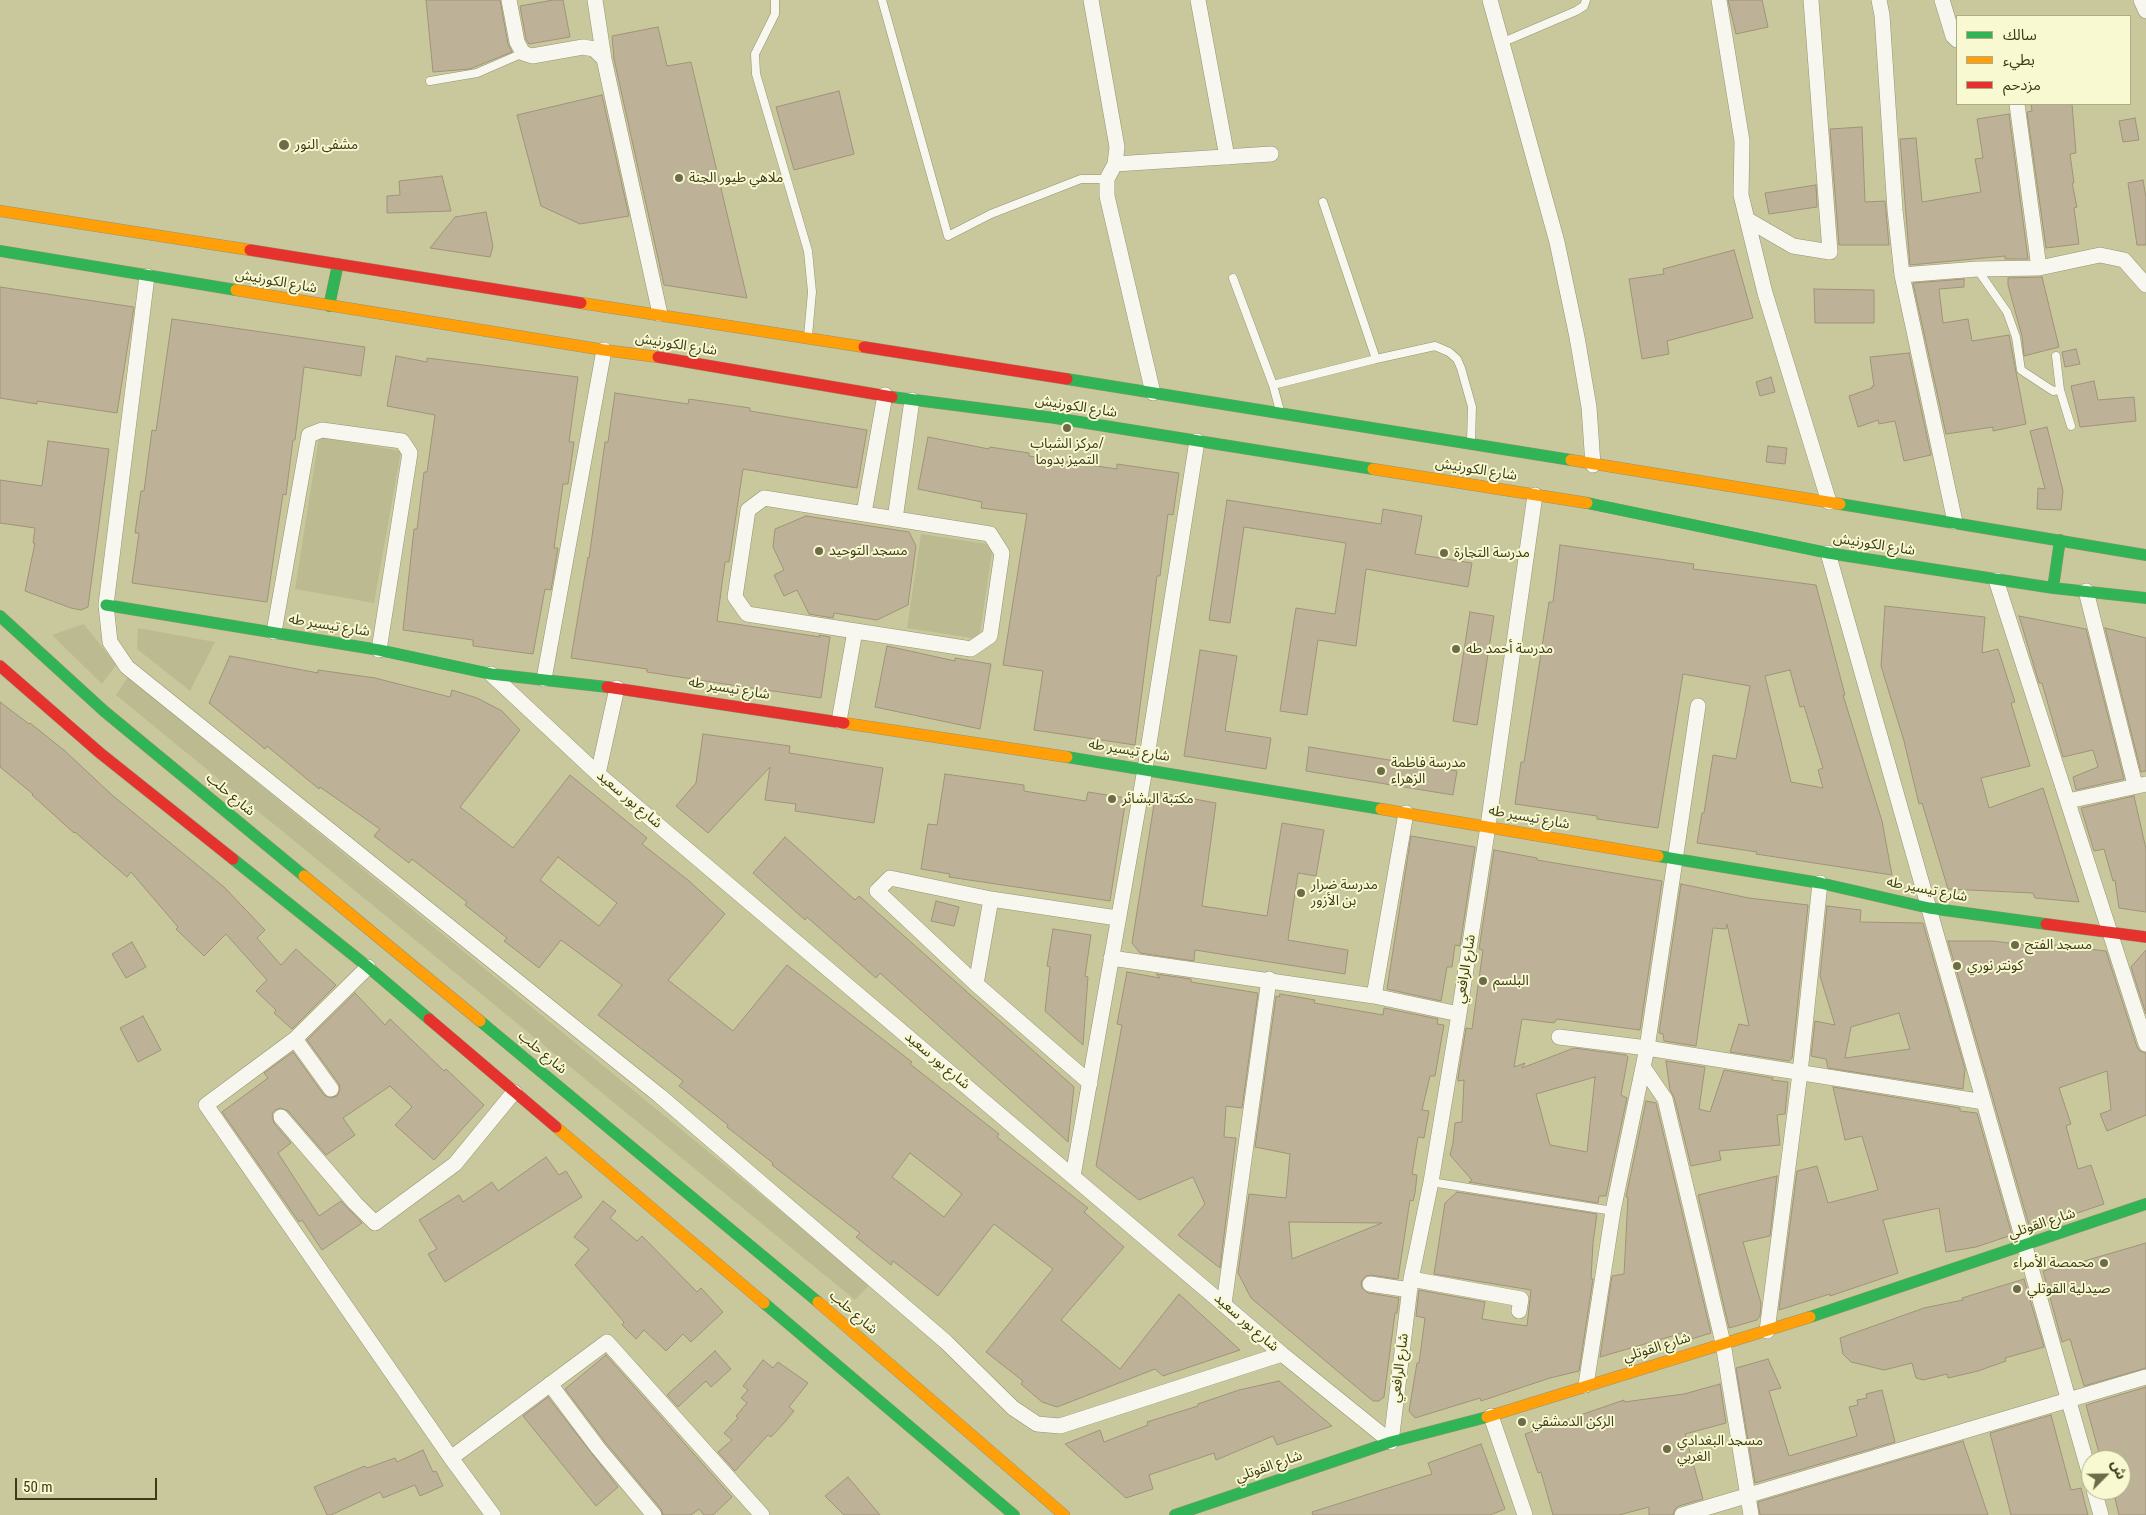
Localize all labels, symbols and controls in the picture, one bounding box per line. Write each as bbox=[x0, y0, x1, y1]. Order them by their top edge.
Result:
legend bbox=[1956, 15, 2131, 105]
text: سالك bbox=[2003, 26, 2037, 44]
text: بطيء bbox=[2003, 51, 2035, 69]
text: مزدحم bbox=[2003, 76, 2041, 94]
place label: مشفى النور bbox=[295, 137, 358, 153]
marker: مشفى النور bbox=[277, 138, 291, 152]
place label: ملاهي طيور الجنة bbox=[689, 170, 783, 186]
marker: ملاهي طيور الجنة bbox=[673, 172, 685, 184]
street label: شارع الكورنيش bbox=[234, 267, 318, 297]
street label: شارع الكورنيش bbox=[634, 330, 718, 360]
street label: شارع الكورنيش bbox=[1034, 392, 1118, 422]
marker: مركز الشباب/ التميز بدوما bbox=[1061, 422, 1073, 434]
place label: مركز الشباب/ التميز بدوما bbox=[1030, 436, 1104, 468]
street label: شارع الكورنيش bbox=[1434, 455, 1518, 485]
street label: شارع الكورنيش bbox=[1832, 530, 1916, 560]
place label: مسجد التوحيد bbox=[829, 543, 908, 559]
marker: مسجد التوحيد bbox=[813, 545, 825, 557]
place label: مدرسة التجارة bbox=[1454, 545, 1530, 561]
marker: مدرسة التجارة bbox=[1438, 547, 1450, 559]
street label: شارع تيسير طه bbox=[287, 611, 371, 641]
place label: مدرسة أحمد طه bbox=[1466, 641, 1553, 657]
marker: مدرسة أحمد طه bbox=[1450, 643, 1462, 655]
street label: شارع تيسير طه bbox=[687, 674, 771, 704]
street label: شارع تيسير طه bbox=[1087, 736, 1171, 766]
place label: مدرسة فاطمة الزهراء bbox=[1391, 755, 1466, 788]
marker: مدرسة فاطمة الزهراء bbox=[1375, 765, 1387, 777]
street label: شارع بور سعيد bbox=[593, 768, 665, 832]
street label: شارع حلب bbox=[202, 770, 258, 820]
place label: مكتبة البشائر bbox=[1122, 791, 1194, 807]
marker: مكتبة البشائر bbox=[1106, 793, 1118, 805]
street label: شارع تيسير طه bbox=[1487, 803, 1571, 833]
street label: شارع تيسير طه bbox=[1885, 874, 1969, 906]
place label: مدرسة ضرار بن الأزور bbox=[1311, 877, 1378, 910]
marker: مدرسة ضرار بن الأزور bbox=[1295, 887, 1307, 899]
street label: شارع الرافعي bbox=[1452, 933, 1480, 1005]
place label: مسجد الفتح bbox=[2025, 937, 2092, 953]
marker: مسجد الفتح bbox=[2009, 939, 2021, 951]
place label: كونتر نوري bbox=[1967, 958, 2023, 974]
marker: كونتر نوري bbox=[1951, 960, 1963, 972]
place label: البلسم bbox=[1493, 973, 1529, 989]
marker: البلسم bbox=[1477, 975, 1489, 987]
street label: شارع حلب bbox=[514, 1028, 570, 1078]
street label: شارع بور سعيد bbox=[901, 1029, 973, 1093]
street label: شارع القوتلي bbox=[2006, 1205, 2078, 1243]
place label: محمصة الأمراء bbox=[2013, 1255, 2094, 1271]
marker: محمصة الأمراء bbox=[2098, 1257, 2110, 1269]
place label: صيدلية القوتلي bbox=[2027, 1281, 2110, 1297]
marker: صيدلية القوتلي bbox=[2011, 1283, 2023, 1295]
street label: شارع حلب bbox=[826, 1288, 880, 1338]
street label: شارع بور سعيد bbox=[1210, 1290, 1282, 1356]
street label: شارع القوتلي bbox=[1621, 1330, 1693, 1366]
street label: شارع الرافعي bbox=[1387, 1332, 1413, 1404]
place label: الركن الدمشقي bbox=[1532, 1414, 1614, 1430]
marker: الركن الدمشقي bbox=[1516, 1416, 1528, 1428]
place label: مسجد البغدادي الغربي bbox=[1677, 1433, 1763, 1465]
marker: مسجد البغدادي الغربي bbox=[1661, 1443, 1673, 1455]
street label: شارع القوتلي bbox=[1233, 1448, 1305, 1486]
north arrow bbox=[2081, 1450, 2131, 1500]
text: ش bbox=[2108, 1458, 2130, 1481]
scale bar bbox=[18, 1468, 160, 1500]
text: 50 m bbox=[23, 1478, 53, 1496]

